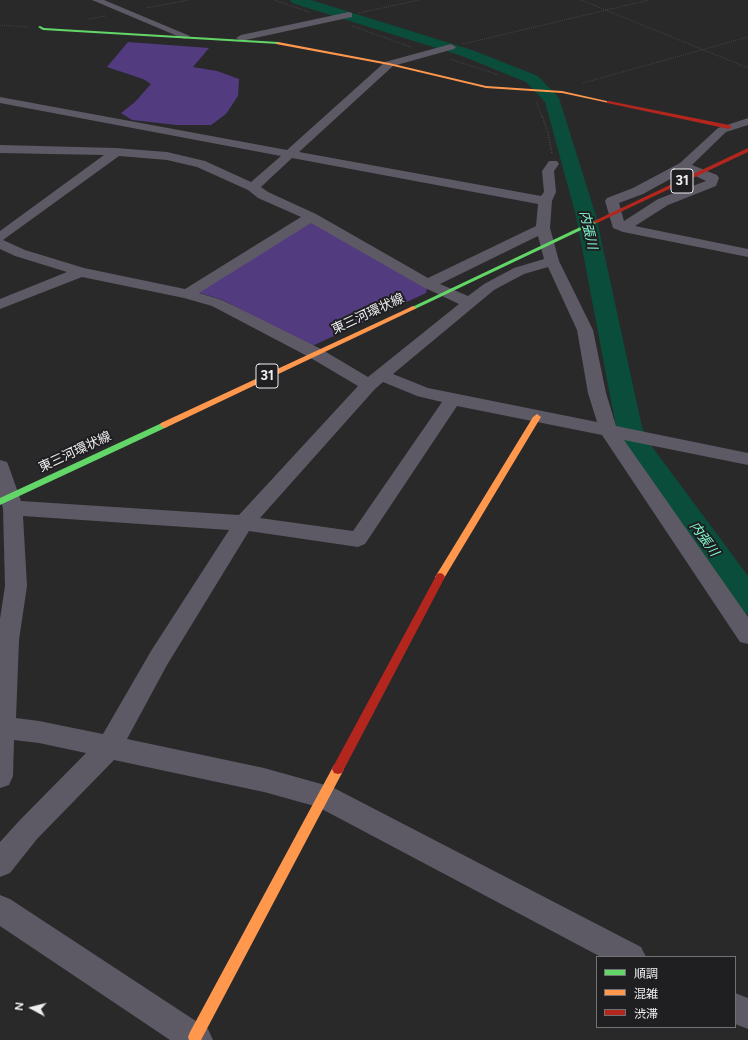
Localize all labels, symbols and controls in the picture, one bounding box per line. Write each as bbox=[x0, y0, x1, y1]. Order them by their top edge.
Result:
road number: 31 bbox=[671, 169, 693, 193]
water label: 内張川 bbox=[576, 209, 600, 251]
street label: 東三河環状線 bbox=[329, 290, 407, 338]
road number: 31 bbox=[256, 364, 278, 388]
street label: 東三河環状線 bbox=[36, 428, 114, 476]
water label: 内張川 bbox=[686, 519, 722, 559]
legend bbox=[596, 956, 736, 1028]
text: 順調 bbox=[634, 967, 658, 981]
text: 混雑 bbox=[634, 987, 658, 1001]
north arrow bbox=[12, 988, 52, 1028]
text: N bbox=[13, 1001, 27, 1012]
text: 渋滞 bbox=[634, 1007, 658, 1021]

